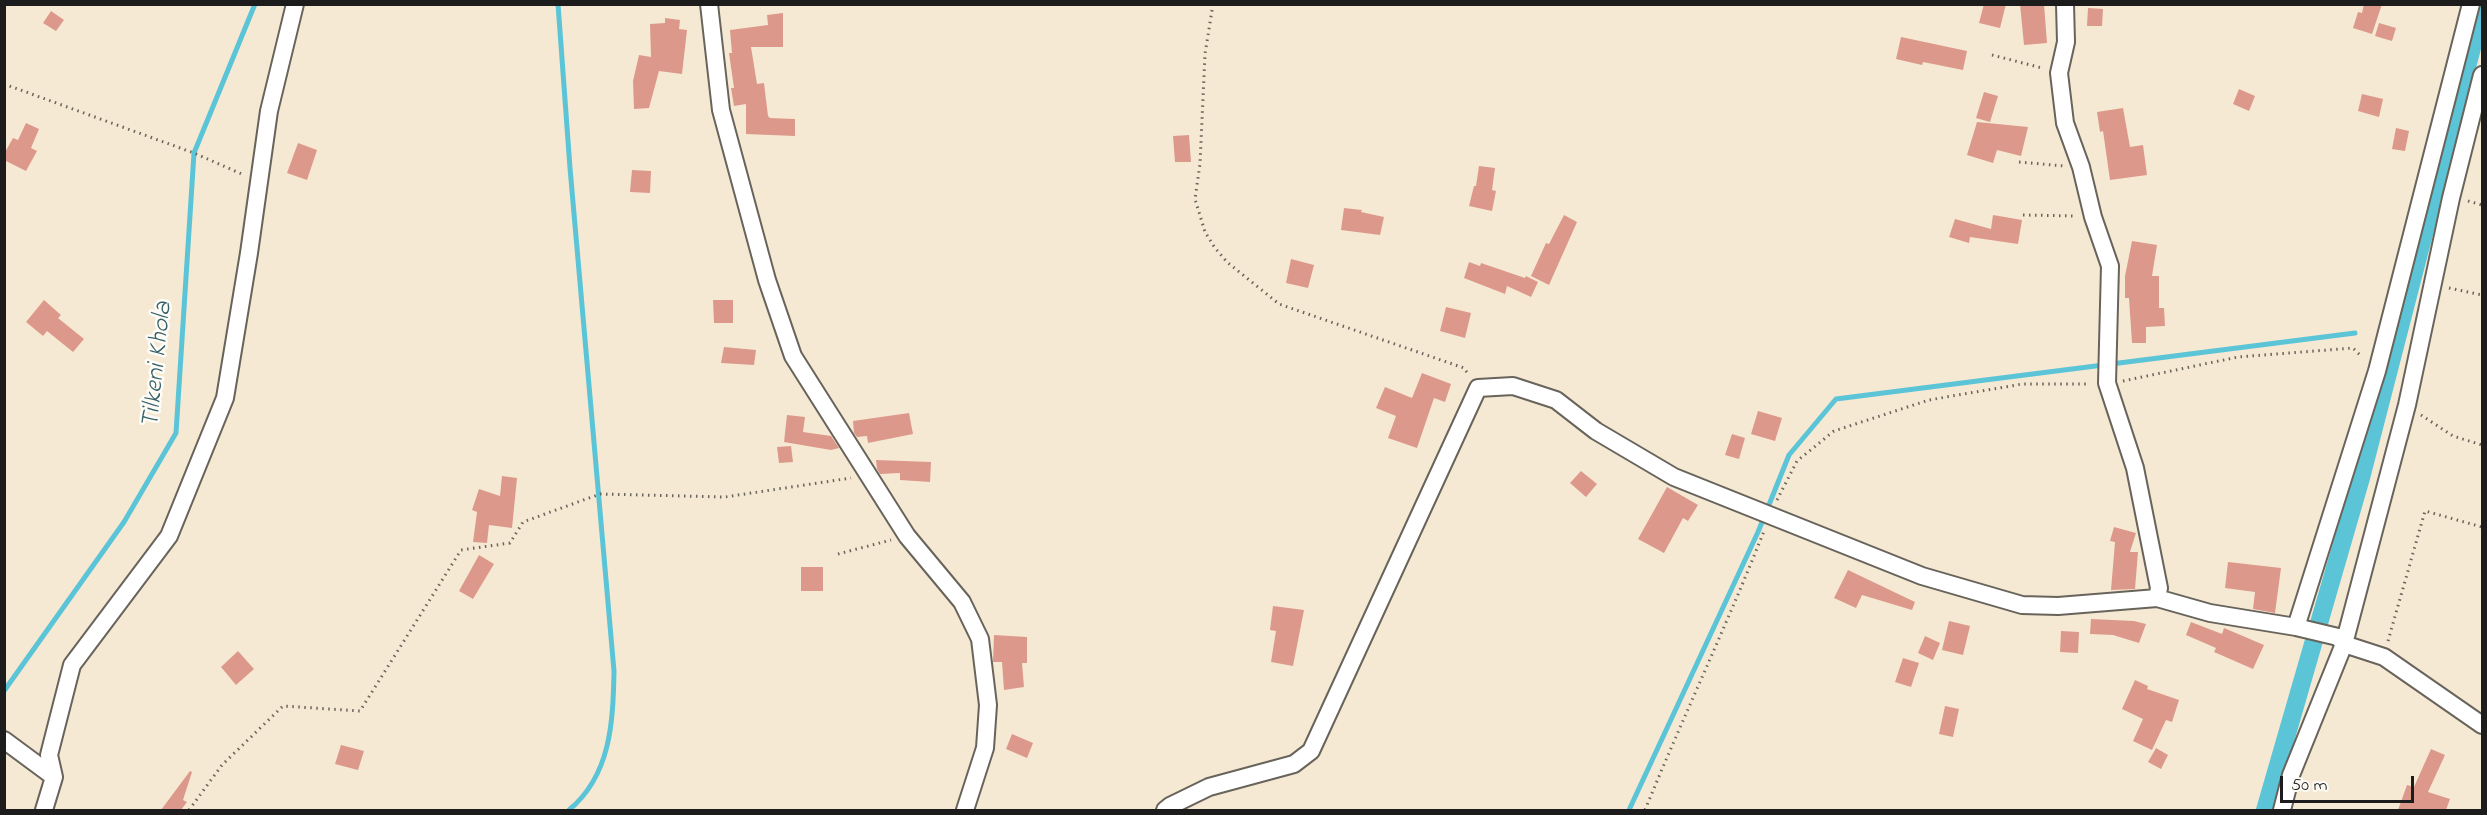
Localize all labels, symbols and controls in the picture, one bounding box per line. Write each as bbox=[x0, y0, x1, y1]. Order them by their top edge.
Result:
water label: Tilkeni Khola bbox=[137, 300, 181, 430]
scale bar bbox=[2283, 764, 2416, 802]
text: 50 m bbox=[2291, 773, 2328, 799]

